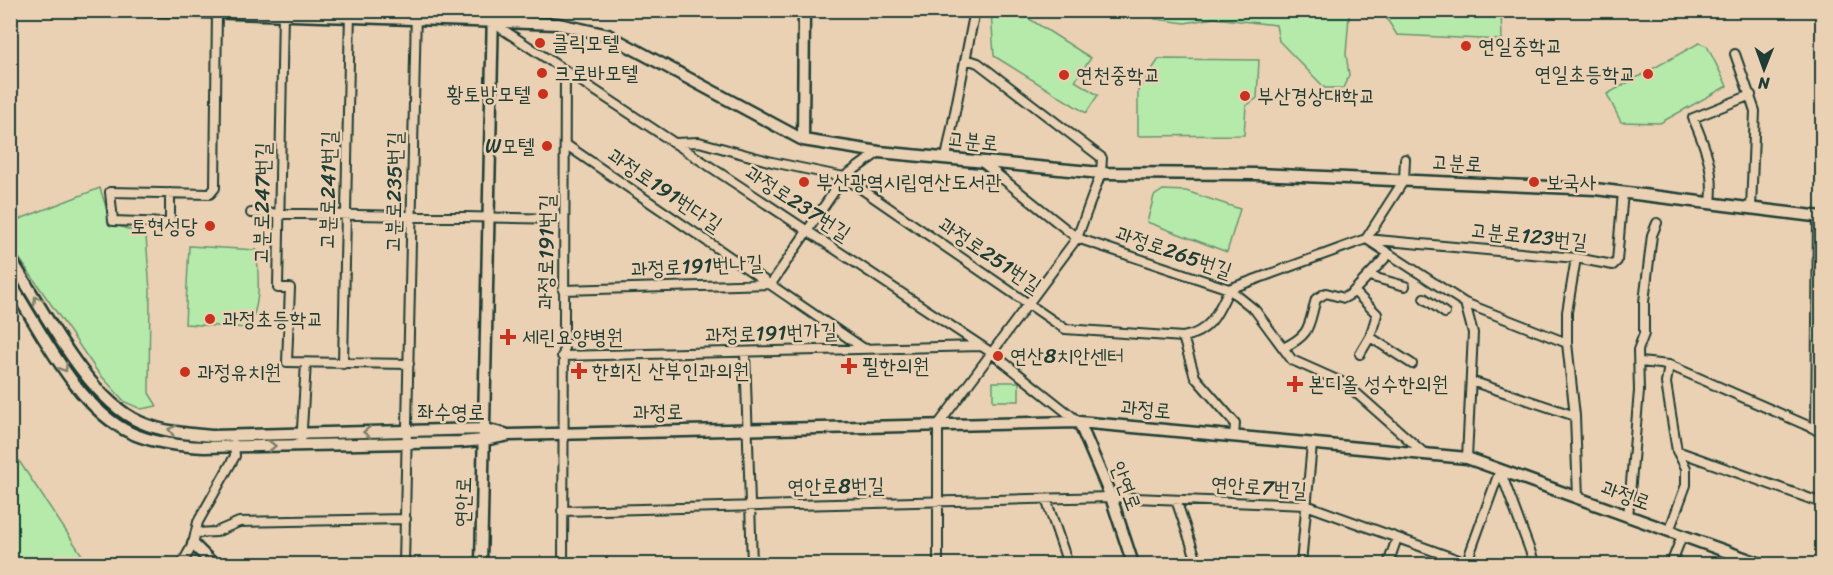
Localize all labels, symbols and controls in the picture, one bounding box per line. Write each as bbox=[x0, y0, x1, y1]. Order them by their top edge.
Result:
place label: 클릭모텔 bbox=[552, 24, 620, 62]
place label: 연일중학교 bbox=[1478, 27, 1563, 65]
marker: 클릭모텔 bbox=[533, 36, 547, 50]
marker: 연일중학교 bbox=[1459, 39, 1473, 53]
north arrow bbox=[1734, 39, 1794, 99]
place label: 크로바모텔 bbox=[554, 54, 639, 92]
place label: 연일초등학교 bbox=[1535, 55, 1636, 93]
place label: 연천중학교 bbox=[1076, 56, 1161, 94]
marker: 크로바모텔 bbox=[535, 66, 549, 80]
marker: 연일초등학교 bbox=[1641, 67, 1655, 81]
marker: 연천중학교 bbox=[1057, 68, 1071, 82]
text: N bbox=[1757, 69, 1771, 98]
place label: 황토방모텔 bbox=[447, 75, 531, 113]
place label: 부산경상대학교 bbox=[1257, 77, 1375, 115]
marker: 황토방모텔 bbox=[536, 87, 550, 101]
marker: 부산경상대학교 bbox=[1238, 89, 1252, 103]
street label: 고분로 bbox=[946, 119, 1000, 163]
place label: W모텔 bbox=[485, 127, 535, 165]
street label: 고분로241번길 bbox=[308, 130, 348, 250]
street label: 고분로235번길 bbox=[374, 131, 414, 253]
street label: 과정로191번다길 bbox=[600, 137, 731, 243]
marker: W모텔 bbox=[540, 139, 554, 153]
street label: 고분로247번길 bbox=[242, 142, 282, 264]
street label: 고분로 bbox=[1431, 143, 1483, 183]
street label: 과정로237번길 bbox=[737, 154, 859, 252]
place label: 부산광역시립연산도서관 bbox=[816, 163, 1002, 201]
place label: 보국사 bbox=[1546, 163, 1597, 201]
marker: 부산광역시립연산도서관 bbox=[797, 175, 811, 189]
marker: 보국사 bbox=[1527, 175, 1541, 189]
street label: 과정로191번길 bbox=[526, 194, 566, 310]
street label: 과정로251번길 bbox=[930, 206, 1050, 304]
place label: 토현성당 bbox=[130, 207, 198, 245]
street label: 고분로123번길 bbox=[1469, 211, 1589, 261]
street label: 과정로265번길 bbox=[1110, 214, 1238, 290]
marker: 토현성당 bbox=[203, 219, 217, 233]
street label: 과정로191번나길 bbox=[630, 244, 764, 288]
one-way arrow bbox=[33, 296, 45, 306]
place label: 과정초등학교 bbox=[222, 300, 323, 338]
marker: 과정초등학교 bbox=[203, 312, 217, 326]
street label: 과정로191번가길 bbox=[704, 312, 838, 354]
place label: 세린요양병원 bbox=[522, 318, 623, 356]
marker: 세린요양병원 bbox=[499, 328, 517, 346]
place label: 연산8치안센터 bbox=[1010, 337, 1124, 375]
place label: 필한의원 bbox=[862, 347, 930, 385]
marker: 연산8치안센터 bbox=[991, 349, 1005, 363]
place label: 한희진 산부인과의원 bbox=[592, 352, 750, 390]
place label: 과정유치원 bbox=[197, 353, 282, 391]
marker: 필한의원 bbox=[840, 357, 858, 375]
one-way arrow bbox=[57, 361, 68, 372]
marker: 한희진 산부인과의원 bbox=[570, 362, 588, 380]
marker: 과정유치원 bbox=[178, 365, 192, 379]
place label: 본디올 성수한의원 bbox=[1308, 365, 1449, 403]
marker: 본디올 성수한의원 bbox=[1286, 375, 1304, 393]
street label: 과정로 bbox=[1119, 388, 1173, 430]
street label: 좌수영로 bbox=[417, 393, 485, 431]
street label: 과정로 bbox=[632, 393, 684, 431]
one-way arrow bbox=[168, 425, 178, 438]
one-way arrow bbox=[362, 426, 371, 439]
one-way arrow bbox=[267, 440, 276, 452]
street label: 안연로 bbox=[1099, 456, 1153, 516]
street label: 연안로7번길 bbox=[1210, 465, 1309, 509]
street label: 연안로8번길 bbox=[787, 466, 885, 506]
street label: 과정로 bbox=[1596, 468, 1656, 522]
street label: 연안로 bbox=[443, 476, 483, 528]

